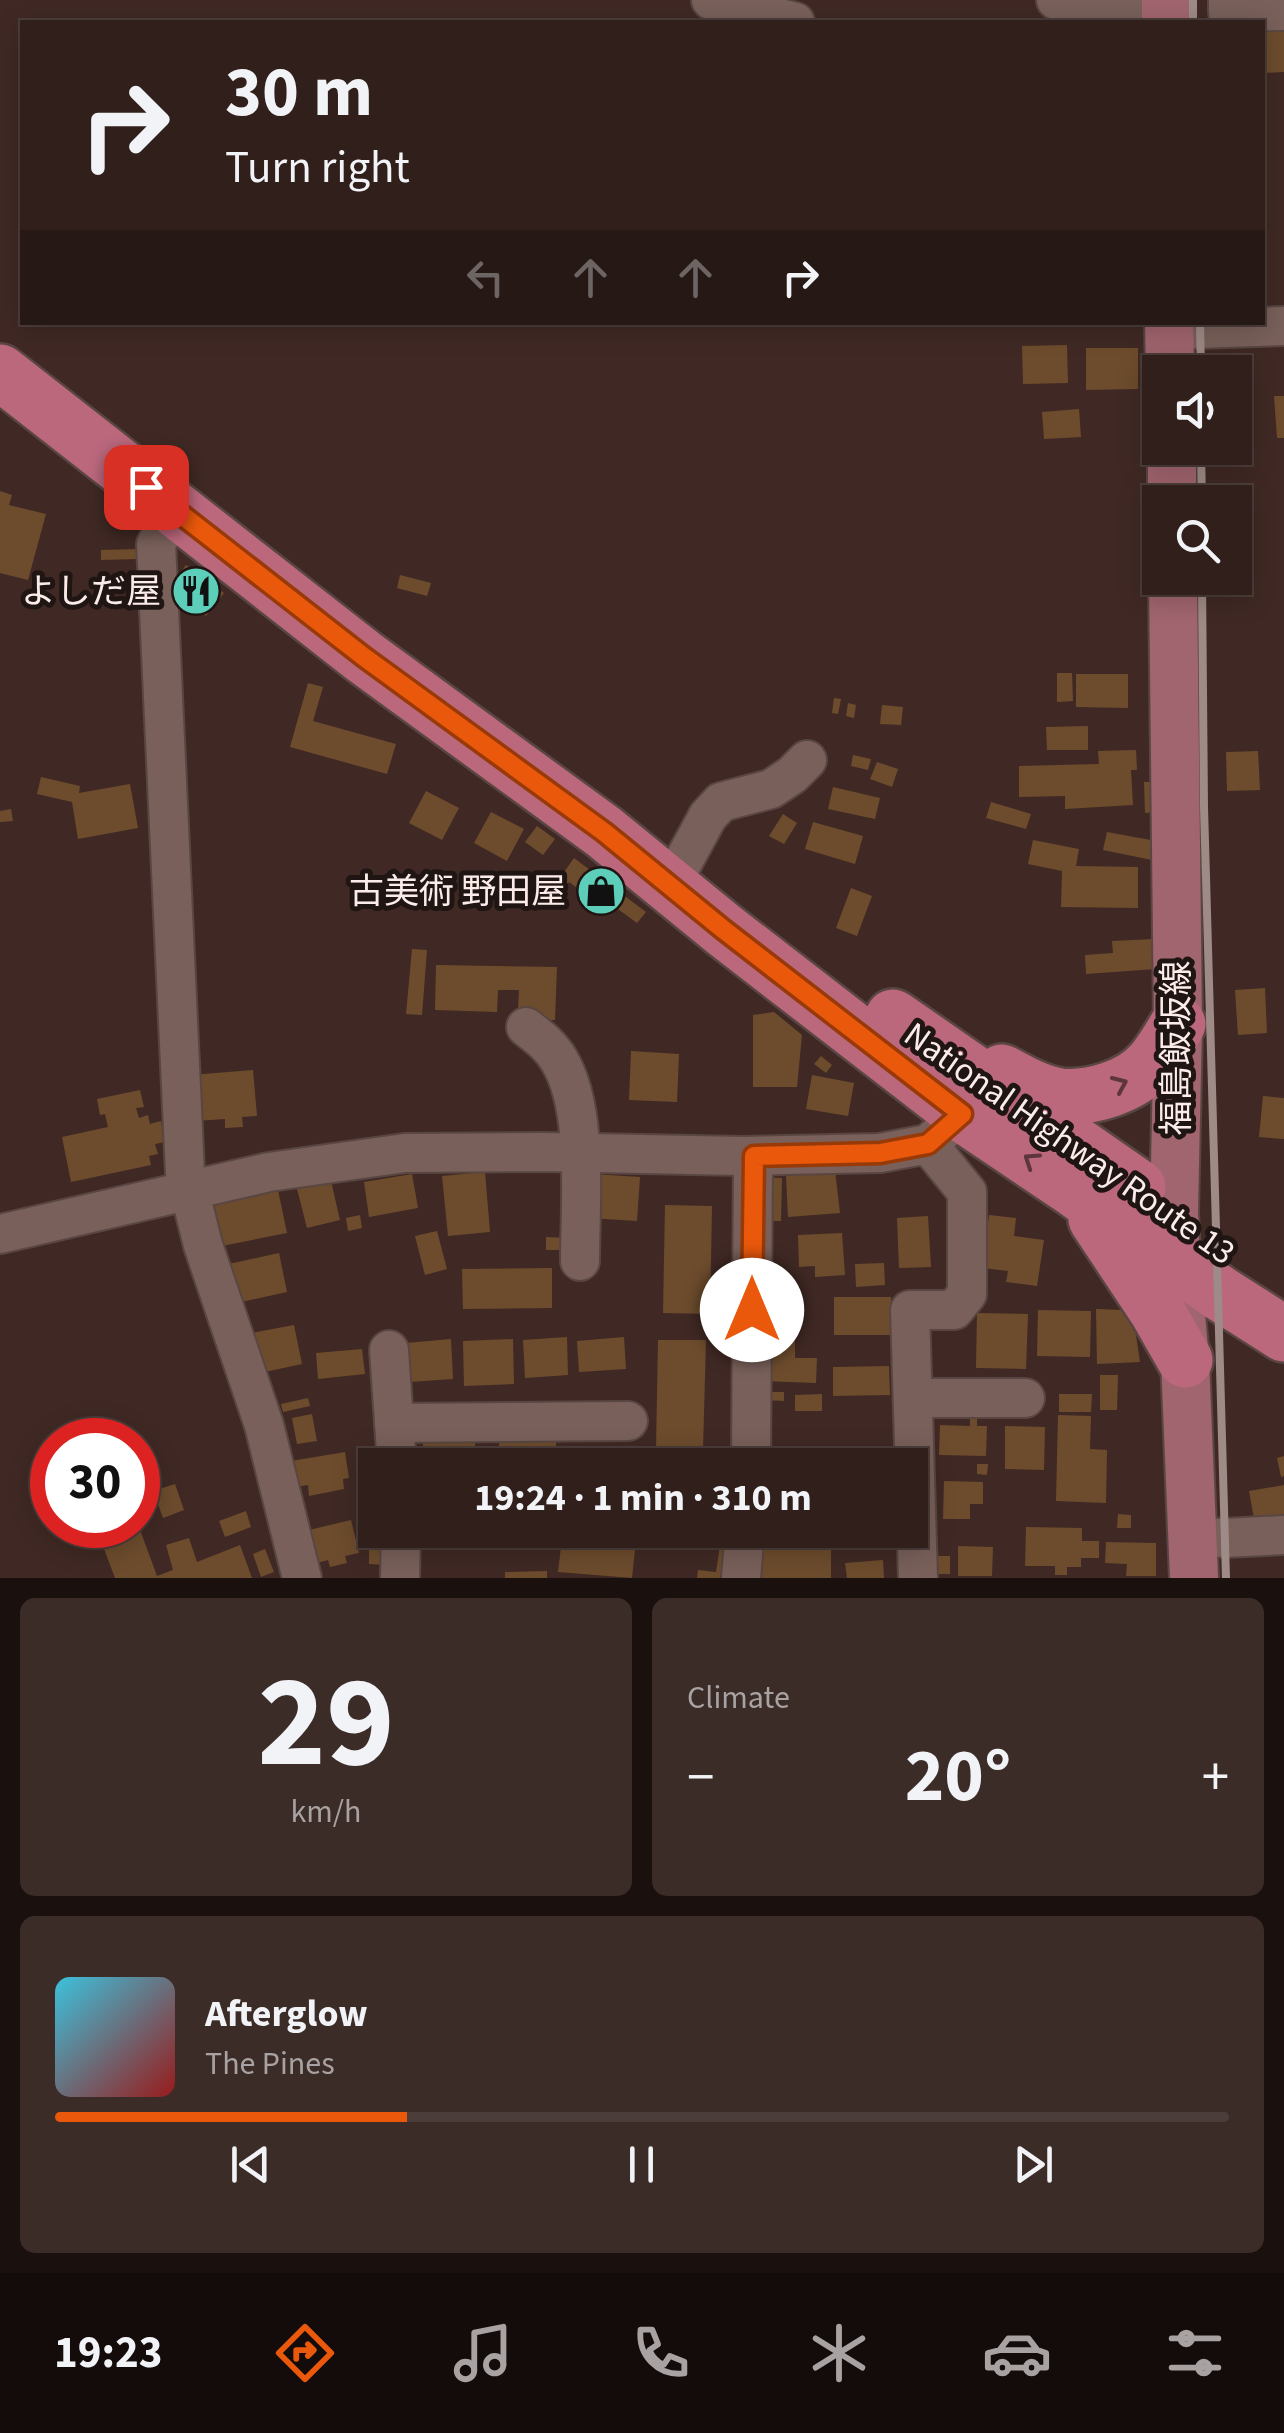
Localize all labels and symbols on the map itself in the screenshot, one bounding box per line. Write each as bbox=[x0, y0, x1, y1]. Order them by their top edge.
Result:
pin bbox=[104, 445, 189, 530]
restaurant icon: よしだ屋 bbox=[170, 565, 222, 617]
place label: よしだ屋 bbox=[21, 567, 161, 617]
shop icon: 古美術 野田屋 bbox=[575, 865, 627, 917]
place label: 古美術 野田屋 bbox=[349, 867, 566, 917]
street label: 福島飯坂線 bbox=[1152, 960, 1202, 1136]
street label: National Highway Route 13 bbox=[894, 1010, 1245, 1277]
one-way arrow bbox=[1110, 1076, 1128, 1096]
one-way arrow bbox=[1023, 1154, 1041, 1173]
position arrow bbox=[700, 1258, 804, 1362]
speed limit sign: 30 bbox=[30, 1418, 160, 1548]

